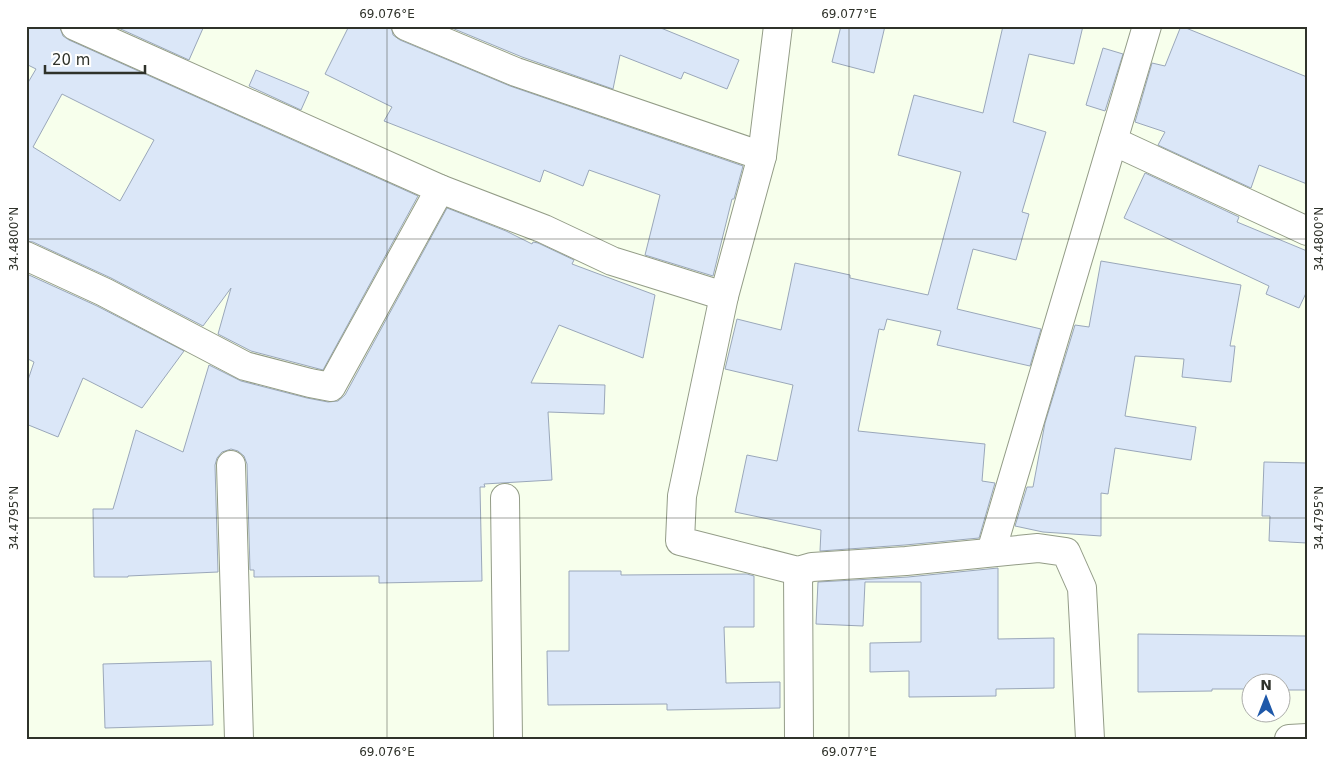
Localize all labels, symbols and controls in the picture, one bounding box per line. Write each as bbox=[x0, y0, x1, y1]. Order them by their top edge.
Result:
text: 69.076°E bbox=[359, 7, 415, 21]
text: 69.077°E bbox=[821, 7, 877, 21]
scale bar bbox=[45, 42, 145, 74]
text: 20 m bbox=[52, 51, 90, 69]
text: 34.4800°N bbox=[7, 207, 21, 271]
text: 34.4800°N bbox=[1312, 207, 1326, 271]
text: 34.4795°N bbox=[7, 486, 21, 550]
text: 34.4795°N bbox=[1312, 486, 1326, 550]
north arrow bbox=[1240, 672, 1290, 722]
text: N bbox=[1260, 677, 1272, 693]
text: 69.076°E bbox=[359, 745, 415, 759]
text: 69.077°E bbox=[821, 745, 877, 759]

